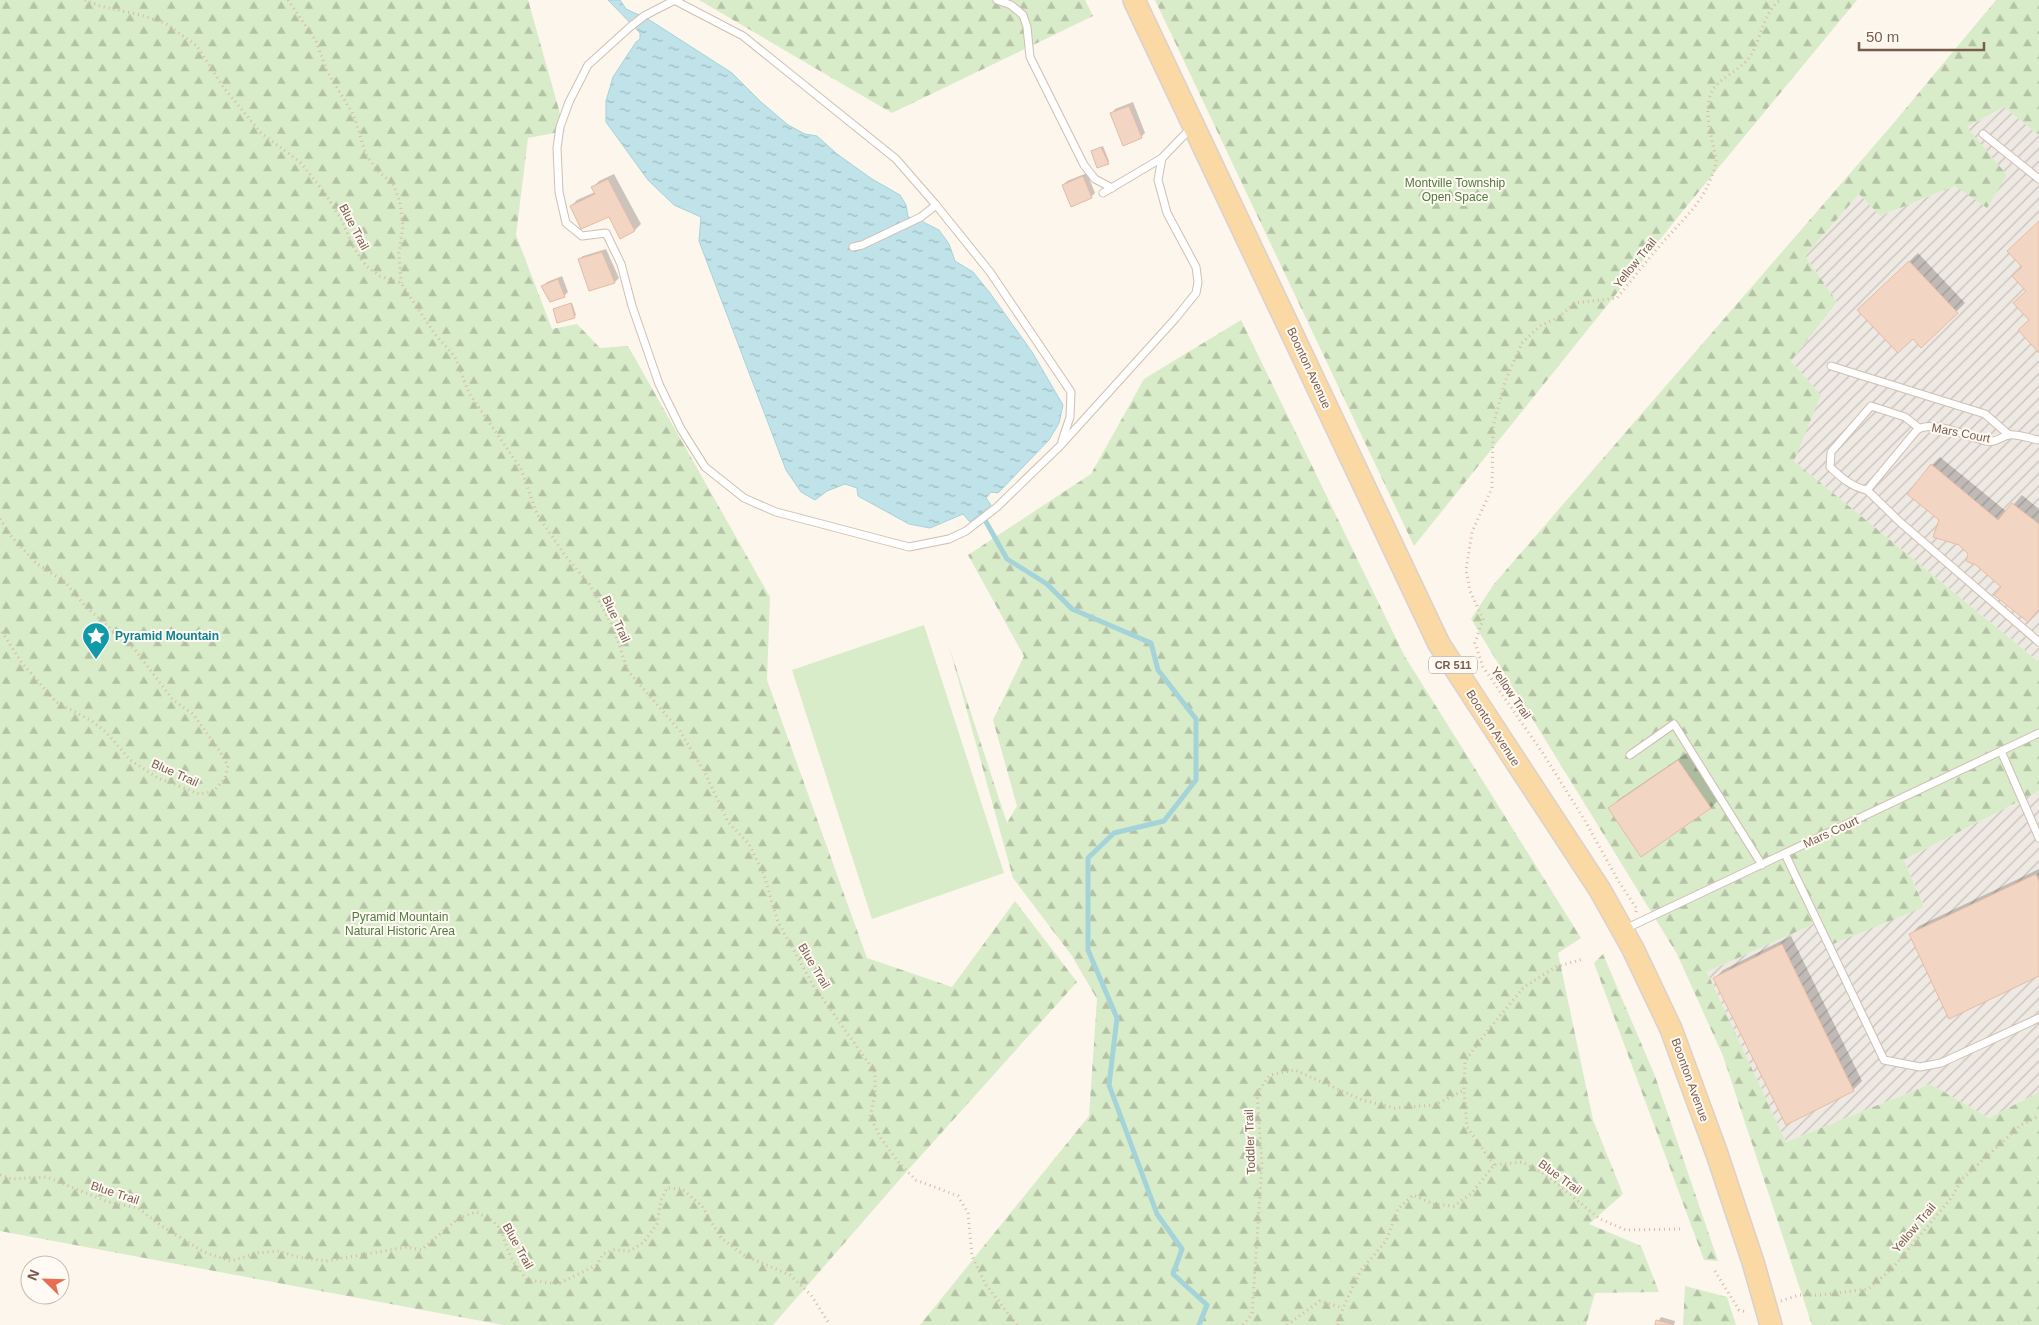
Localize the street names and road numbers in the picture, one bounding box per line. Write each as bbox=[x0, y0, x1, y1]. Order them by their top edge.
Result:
street label: Blue Trail bbox=[336, 202, 372, 252]
street label: Yellow Trail bbox=[1611, 235, 1659, 291]
street label: Boonton Avenue bbox=[1284, 325, 1334, 411]
street label: Mars Court bbox=[1931, 420, 1992, 446]
street label: Blue Trail bbox=[599, 593, 633, 645]
road number: CR 511 bbox=[1429, 656, 1477, 674]
street label: Yellow Trail bbox=[1488, 664, 1534, 722]
street label: Boonton Avenue bbox=[1463, 687, 1523, 769]
street label: Blue Trail bbox=[149, 756, 201, 790]
street label: Mars Court bbox=[1801, 813, 1861, 851]
street label: Blue Trail bbox=[795, 941, 833, 991]
street label: Boonton Avenue bbox=[1668, 1036, 1712, 1124]
street label: Toddler Trail bbox=[1242, 1109, 1258, 1175]
street label: Blue Trail bbox=[1536, 1157, 1584, 1197]
street label: Blue Trail bbox=[89, 1179, 141, 1207]
street label: Yellow Trail bbox=[1889, 1200, 1939, 1256]
street label: Blue Trail bbox=[500, 1221, 536, 1271]

